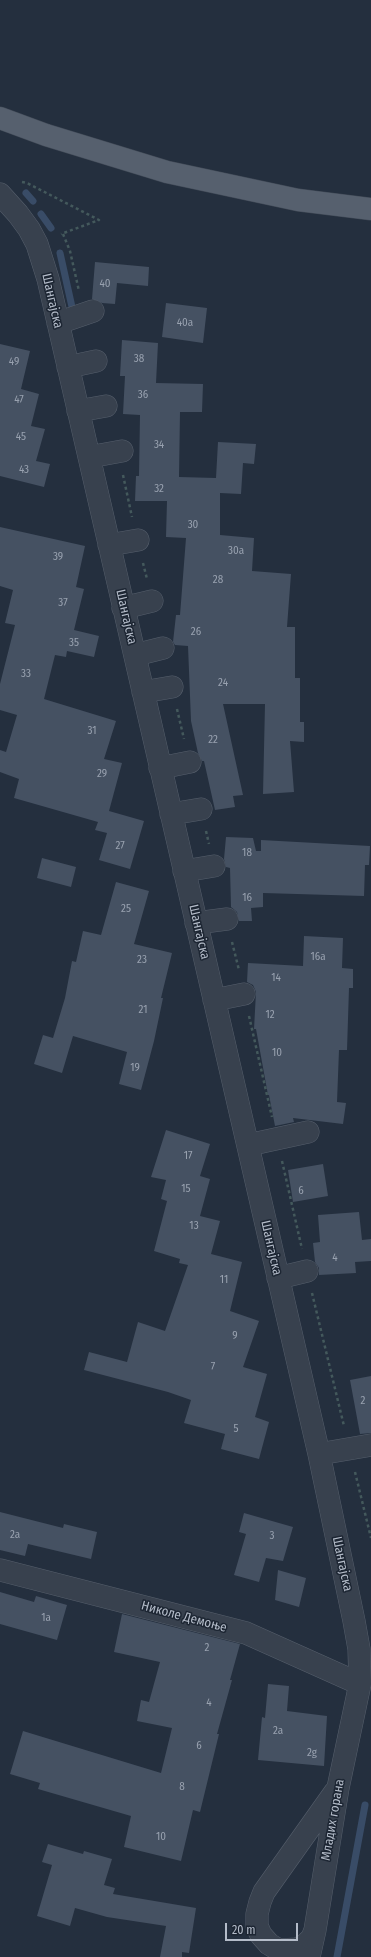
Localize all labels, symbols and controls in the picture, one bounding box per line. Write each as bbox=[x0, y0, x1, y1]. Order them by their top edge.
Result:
street label: Шангајска bbox=[38, 272, 66, 330]
house number: 40 bbox=[99, 277, 111, 291]
house number: 40a bbox=[177, 316, 193, 330]
house number: 38 bbox=[134, 352, 144, 366]
house number: 49 bbox=[9, 355, 19, 369]
house number: 36 bbox=[138, 388, 148, 402]
house number: 47 bbox=[14, 393, 24, 407]
house number: 45 bbox=[16, 430, 26, 444]
house number: 34 bbox=[154, 438, 164, 452]
house number: 43 bbox=[19, 463, 29, 477]
house number: 32 bbox=[154, 482, 164, 496]
house number: 30 bbox=[188, 518, 198, 532]
house number: 30a bbox=[228, 544, 244, 558]
house number: 39 bbox=[53, 550, 63, 564]
house number: 28 bbox=[213, 573, 223, 587]
street label: Шангајска bbox=[112, 588, 140, 646]
house number: 37 bbox=[58, 596, 68, 610]
house number: 26 bbox=[191, 625, 201, 639]
house number: 35 bbox=[69, 636, 79, 650]
house number: 33 bbox=[21, 667, 31, 681]
house number: 24 bbox=[218, 676, 228, 690]
house number: 31 bbox=[88, 724, 96, 738]
house number: 22 bbox=[208, 733, 218, 747]
house number: 29 bbox=[97, 767, 107, 781]
house number: 27 bbox=[115, 839, 125, 853]
house number: 18 bbox=[242, 846, 252, 860]
house number: 16 bbox=[242, 891, 252, 905]
house number: 25 bbox=[121, 902, 131, 916]
street label: Шангајска bbox=[185, 903, 213, 961]
house number: 16a bbox=[310, 950, 326, 964]
house number: 23 bbox=[137, 953, 147, 967]
house number: 14 bbox=[271, 971, 281, 985]
house number: 21 bbox=[139, 1003, 147, 1017]
house number: 12 bbox=[265, 1008, 275, 1022]
house number: 10 bbox=[272, 1046, 282, 1060]
house number: 19 bbox=[130, 1061, 140, 1075]
house number: 17 bbox=[184, 1149, 192, 1163]
house number: 15 bbox=[181, 1182, 191, 1196]
house number: 6 bbox=[298, 1184, 304, 1198]
house number: 13 bbox=[189, 1219, 199, 1233]
street label: Шангајска bbox=[257, 1219, 285, 1277]
house number: 4 bbox=[332, 1251, 338, 1265]
house number: 11 bbox=[220, 1273, 228, 1287]
house number: 9 bbox=[232, 1329, 238, 1343]
house number: 7 bbox=[211, 1360, 215, 1374]
house number: 2 bbox=[361, 1394, 365, 1408]
house number: 5 bbox=[233, 1422, 239, 1436]
house number: 2a bbox=[10, 1528, 20, 1542]
house number: 3 bbox=[270, 1529, 274, 1543]
street label: Шангајска bbox=[329, 1535, 355, 1593]
street label: Николе Демоње bbox=[139, 1598, 229, 1636]
house number: 1a bbox=[41, 1611, 51, 1625]
house number: 2 bbox=[205, 1641, 209, 1655]
house number: 4 bbox=[206, 1696, 212, 1710]
house number: 2a bbox=[273, 1724, 283, 1738]
house number: 6 bbox=[196, 1739, 202, 1753]
house number: 2g bbox=[307, 1746, 317, 1760]
street label: Младих горана bbox=[318, 1778, 348, 1862]
house number: 8 bbox=[179, 1780, 185, 1794]
house number: 10 bbox=[156, 1830, 166, 1844]
scale bar bbox=[227, 1915, 300, 1941]
text: 20 m bbox=[232, 1923, 256, 1937]

